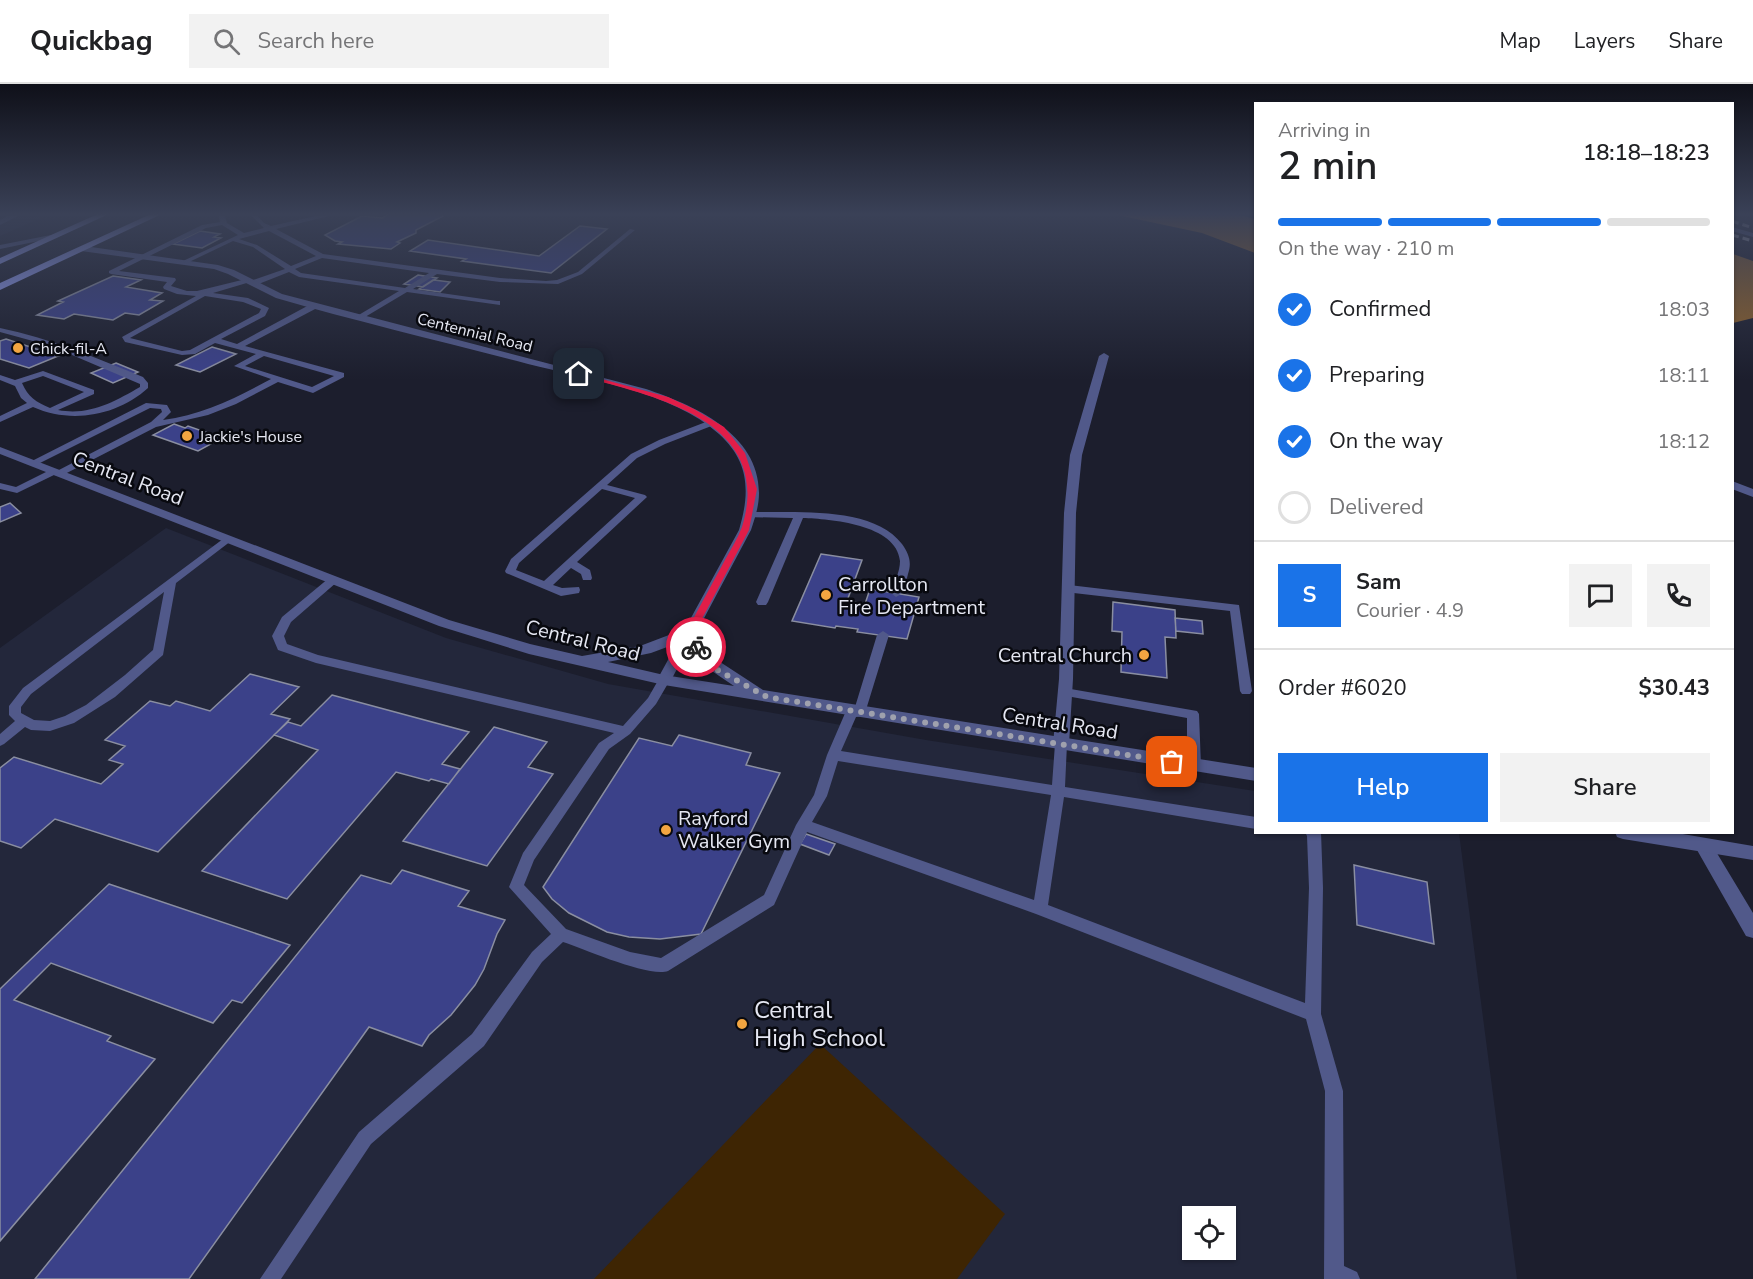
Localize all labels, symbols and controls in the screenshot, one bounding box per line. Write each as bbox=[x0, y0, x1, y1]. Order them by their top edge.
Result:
search box bbox=[189, 14, 609, 68]
text: Quickbag bbox=[30, 22, 153, 60]
icon: search bbox=[210, 25, 243, 58]
text: Search here bbox=[258, 26, 374, 56]
text: Map bbox=[1499, 27, 1541, 55]
text: Layers bbox=[1574, 27, 1635, 55]
text: Share bbox=[1668, 27, 1723, 55]
text: Arriving in bbox=[1278, 117, 1371, 144]
text: 18:18–18:23 bbox=[1583, 138, 1710, 168]
text: 2 min bbox=[1278, 140, 1377, 193]
text: On the way · 210 m bbox=[1278, 235, 1454, 262]
icon: check bbox=[1278, 293, 1311, 326]
text: Confirmed bbox=[1329, 294, 1431, 324]
text: 18:03 bbox=[1657, 296, 1710, 323]
street label: Centennial Road bbox=[415, 308, 535, 358]
place label: Chick-fil-A bbox=[30, 338, 107, 360]
marker: Chick-fil-A bbox=[11, 341, 25, 355]
pin bbox=[553, 348, 604, 399]
icon: home bbox=[562, 357, 595, 390]
icon: check bbox=[1278, 359, 1311, 392]
text: Preparing bbox=[1329, 360, 1425, 390]
text: 18:11 bbox=[1657, 362, 1710, 389]
icon: check bbox=[1278, 425, 1311, 458]
place label: Jackie's House bbox=[198, 426, 302, 448]
text: On the way bbox=[1329, 426, 1443, 456]
text: 18:12 bbox=[1657, 428, 1710, 455]
marker: Jackie's House bbox=[180, 429, 194, 443]
street label: Central Road bbox=[68, 445, 187, 512]
text: Delivered bbox=[1329, 492, 1424, 522]
button: chat bbox=[1569, 564, 1632, 627]
button: phone bbox=[1647, 564, 1710, 627]
text: Sam bbox=[1356, 567, 1401, 597]
place label: Carrollton Fire Department bbox=[838, 571, 986, 621]
text: S bbox=[1303, 580, 1316, 610]
marker: Carrollton Fire Department bbox=[819, 588, 833, 602]
text: Courier · 4.9 bbox=[1356, 597, 1464, 624]
street label: Central Road bbox=[523, 613, 643, 668]
courier bbox=[666, 617, 726, 677]
icon: bike bbox=[680, 631, 713, 664]
place label: Central Church bbox=[998, 642, 1132, 669]
marker: Central Church bbox=[1137, 648, 1151, 662]
text: Order #6020 bbox=[1278, 673, 1407, 703]
text: $30.43 bbox=[1639, 673, 1710, 703]
street label: Central Road bbox=[1000, 701, 1120, 746]
pin bbox=[1146, 736, 1197, 787]
icon: bag bbox=[1155, 745, 1188, 778]
button: Help bbox=[1278, 753, 1488, 822]
button: Share bbox=[1500, 753, 1710, 822]
place label: Rayford Walker Gym bbox=[678, 805, 790, 855]
marker: Rayford Walker Gym bbox=[659, 823, 673, 837]
place label: Central High School bbox=[754, 994, 885, 1054]
marker: Central High School bbox=[735, 1017, 749, 1031]
map controls bbox=[1182, 1206, 1236, 1260]
button: locate bbox=[1182, 1206, 1236, 1260]

